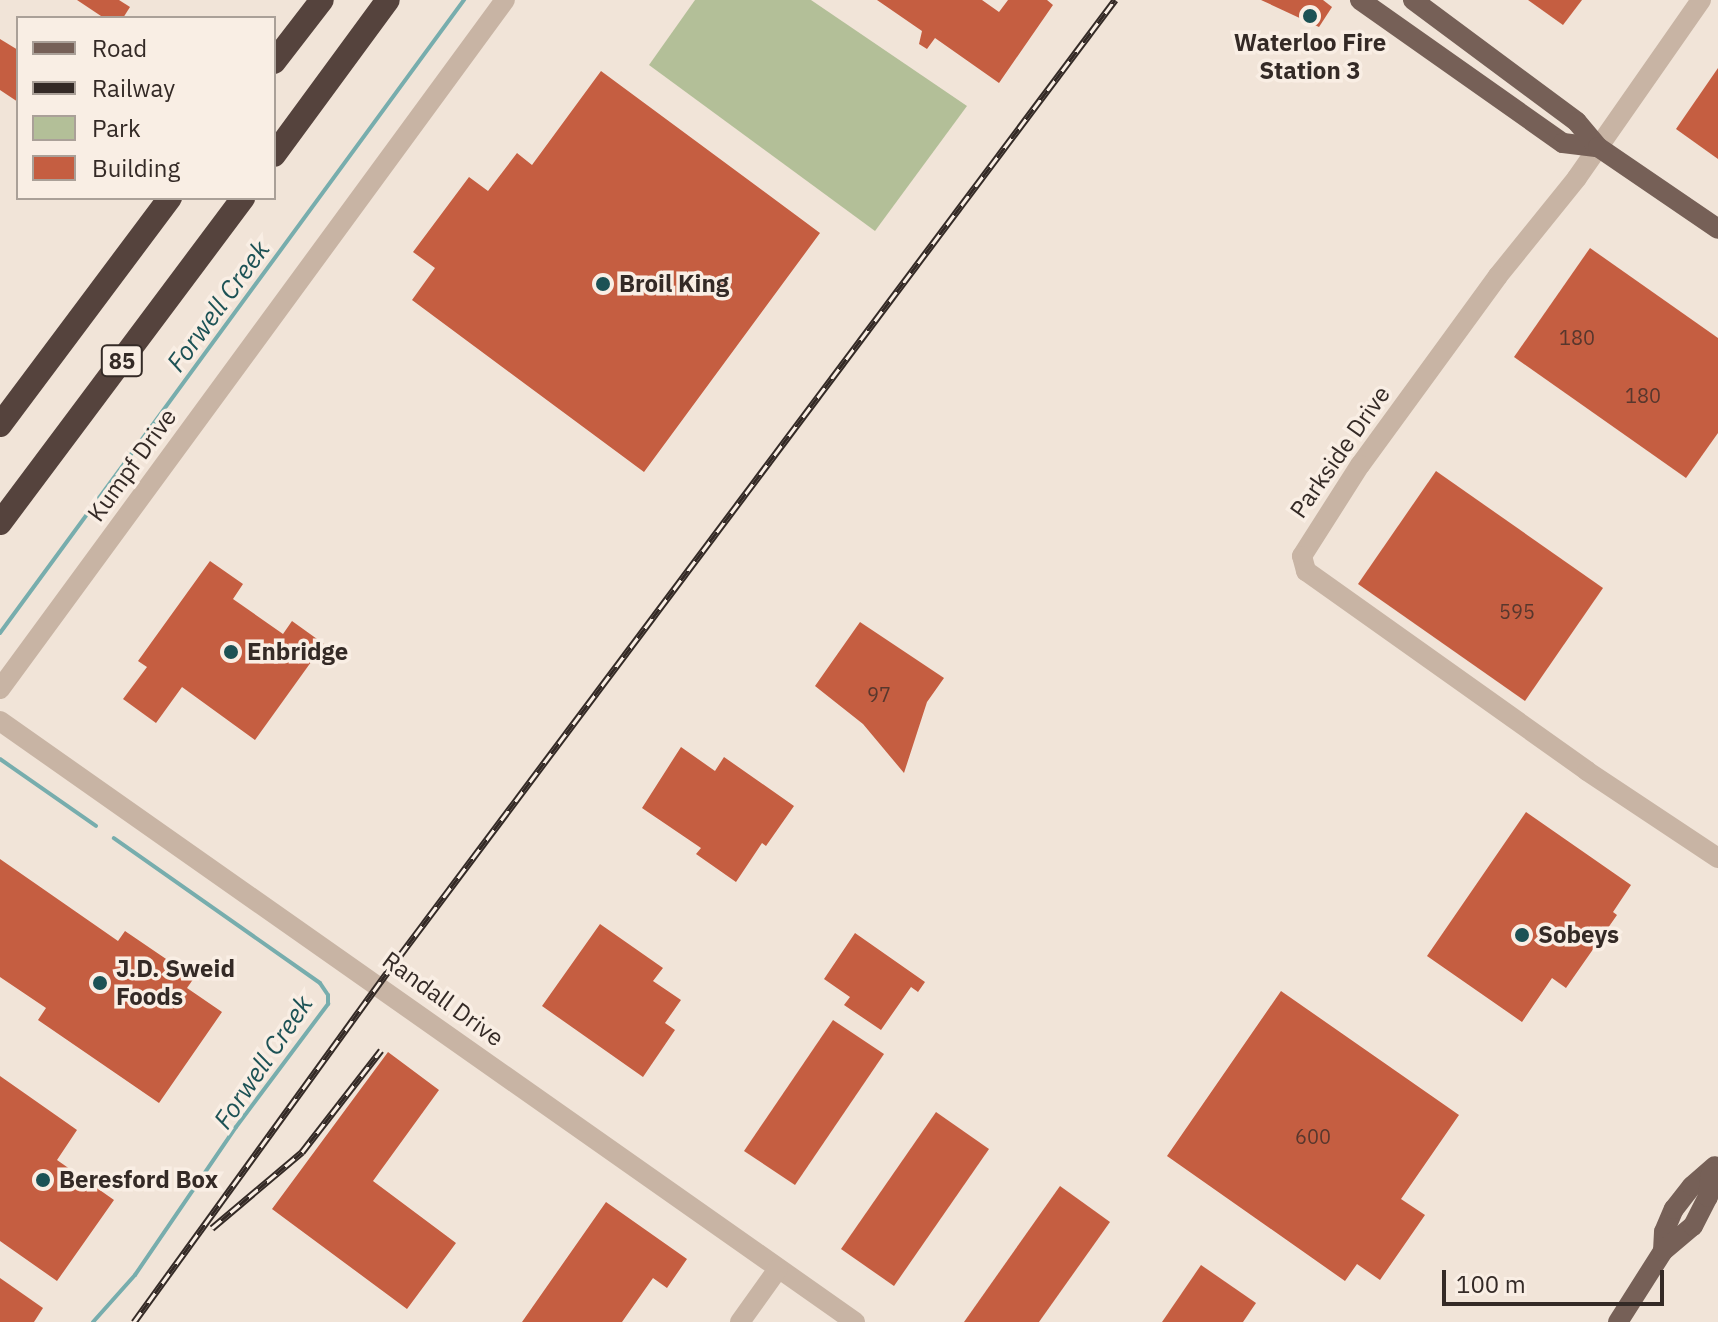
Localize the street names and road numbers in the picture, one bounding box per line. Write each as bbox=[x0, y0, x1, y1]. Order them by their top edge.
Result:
road number: 85 bbox=[100, 343, 144, 379]
street label: Parkside Drive bbox=[1284, 380, 1396, 524]
street label: Kumpf Drive bbox=[81, 403, 183, 527]
street label: Randall Drive bbox=[377, 945, 509, 1053]

